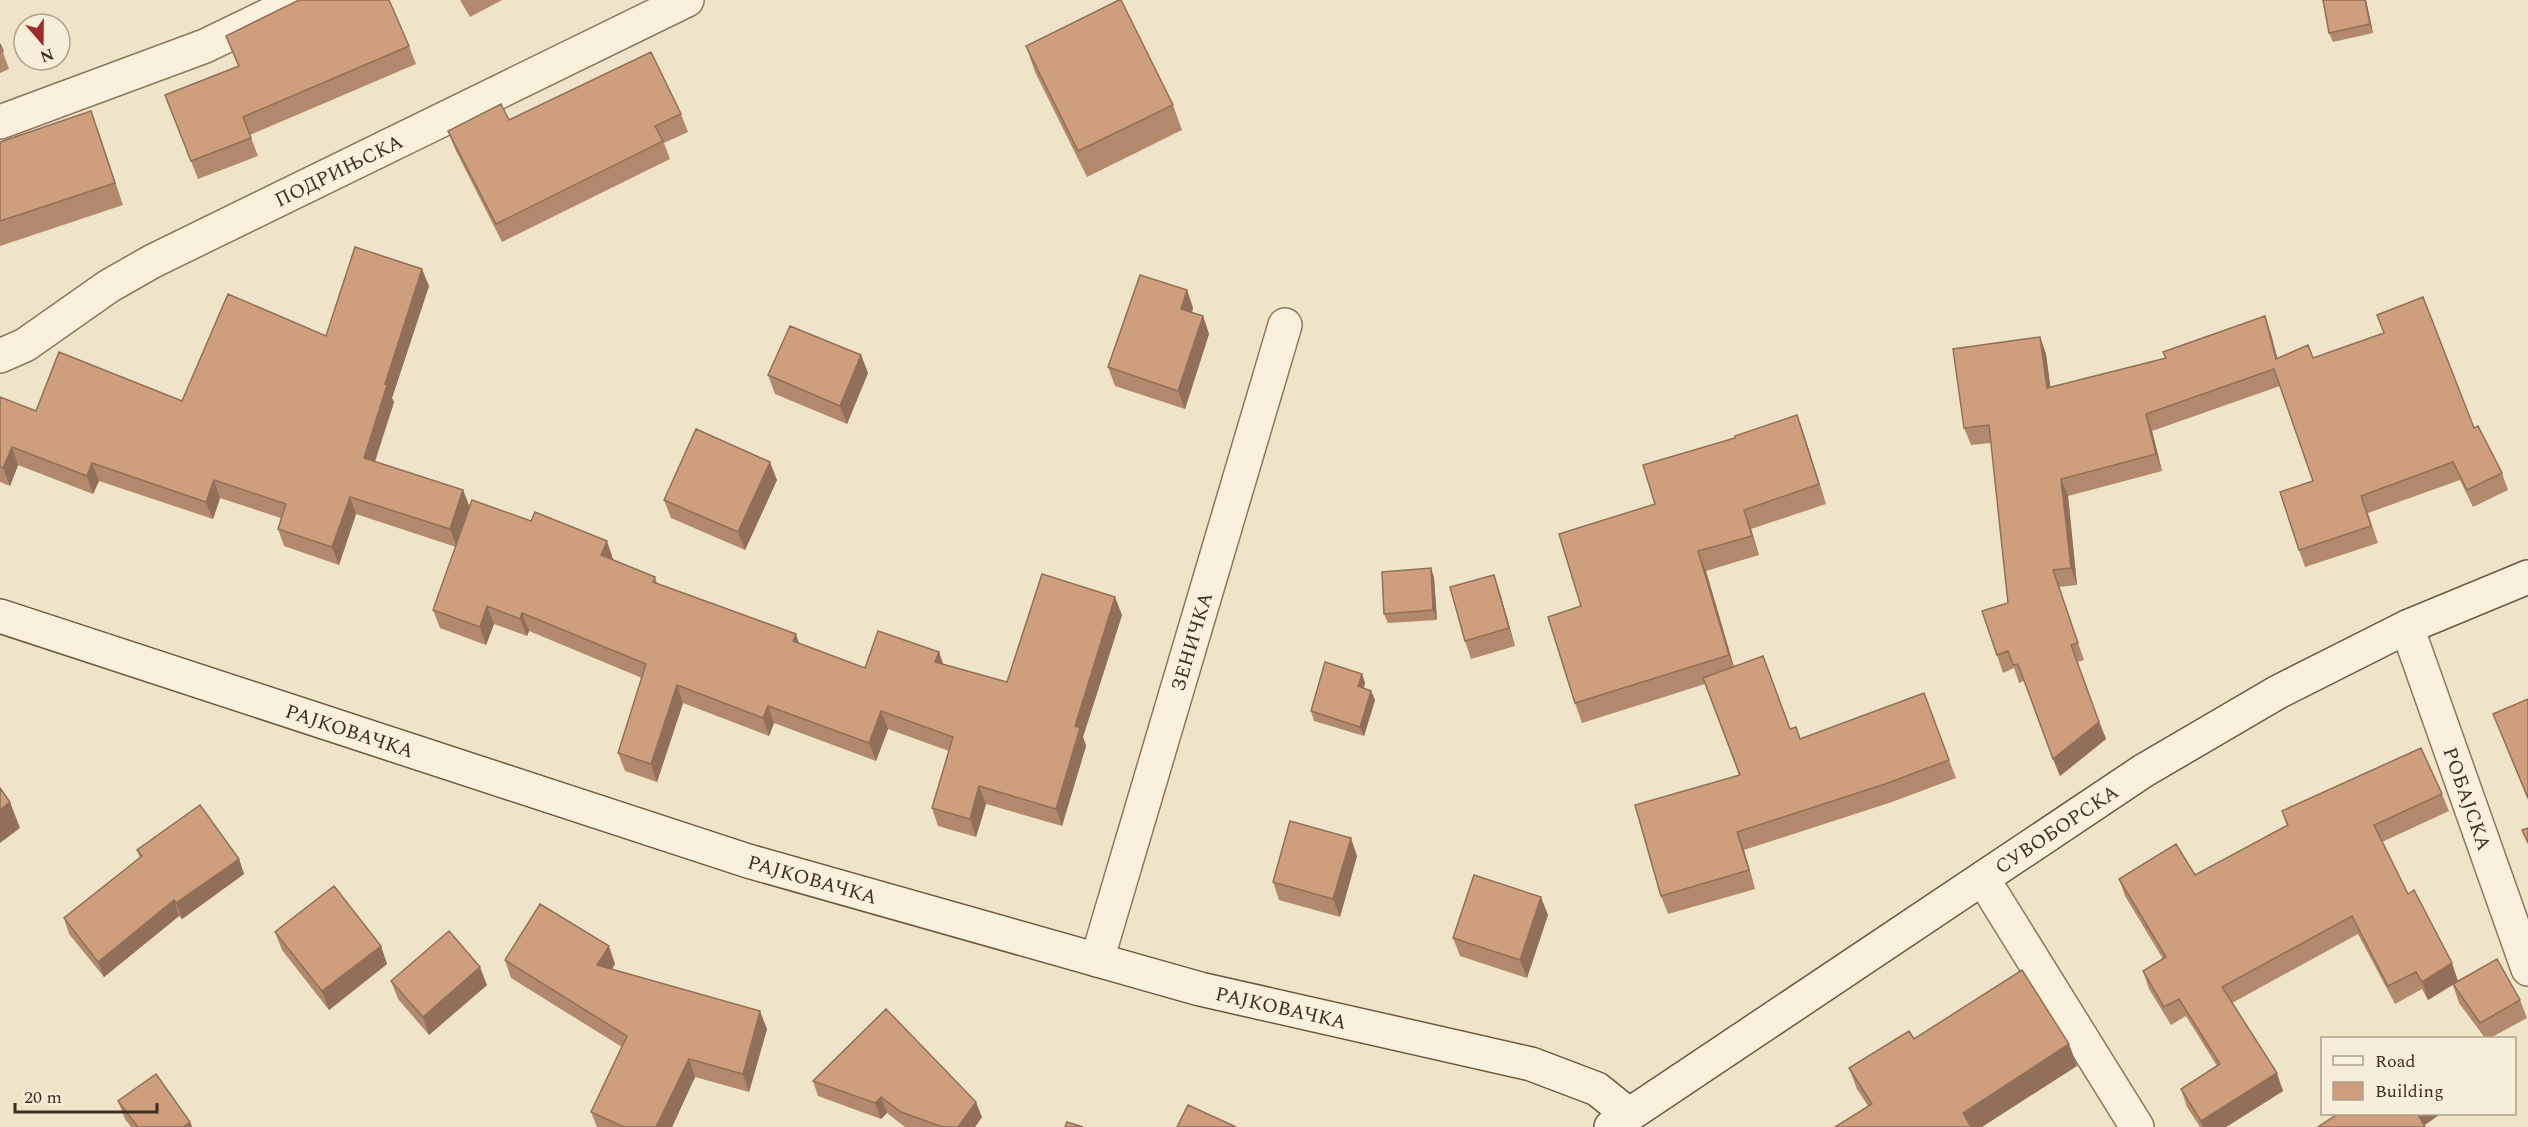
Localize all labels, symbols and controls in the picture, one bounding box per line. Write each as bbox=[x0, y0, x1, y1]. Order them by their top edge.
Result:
north arrow bbox=[12, 12, 72, 72]
text: N bbox=[37, 42, 57, 69]
street label: ПОДРИЊСКА bbox=[270, 127, 408, 215]
street label: ЗЕНИЧКА bbox=[1163, 589, 1221, 695]
street label: РАЈКОВАЧКА bbox=[281, 696, 418, 767]
street label: РОБАЈСКА bbox=[2435, 743, 2499, 855]
street label: СУВОБОРСКА bbox=[1989, 777, 2125, 882]
street label: РАЈКОВАЧКА bbox=[744, 848, 881, 913]
street label: РАЈКОВАЧКА bbox=[1212, 979, 1349, 1038]
legend bbox=[2321, 1037, 2516, 1115]
text: Road bbox=[2375, 1048, 2416, 1075]
scale bar bbox=[15, 1076, 158, 1114]
text: Building bbox=[2375, 1078, 2444, 1105]
text: 20 m bbox=[24, 1084, 62, 1111]

